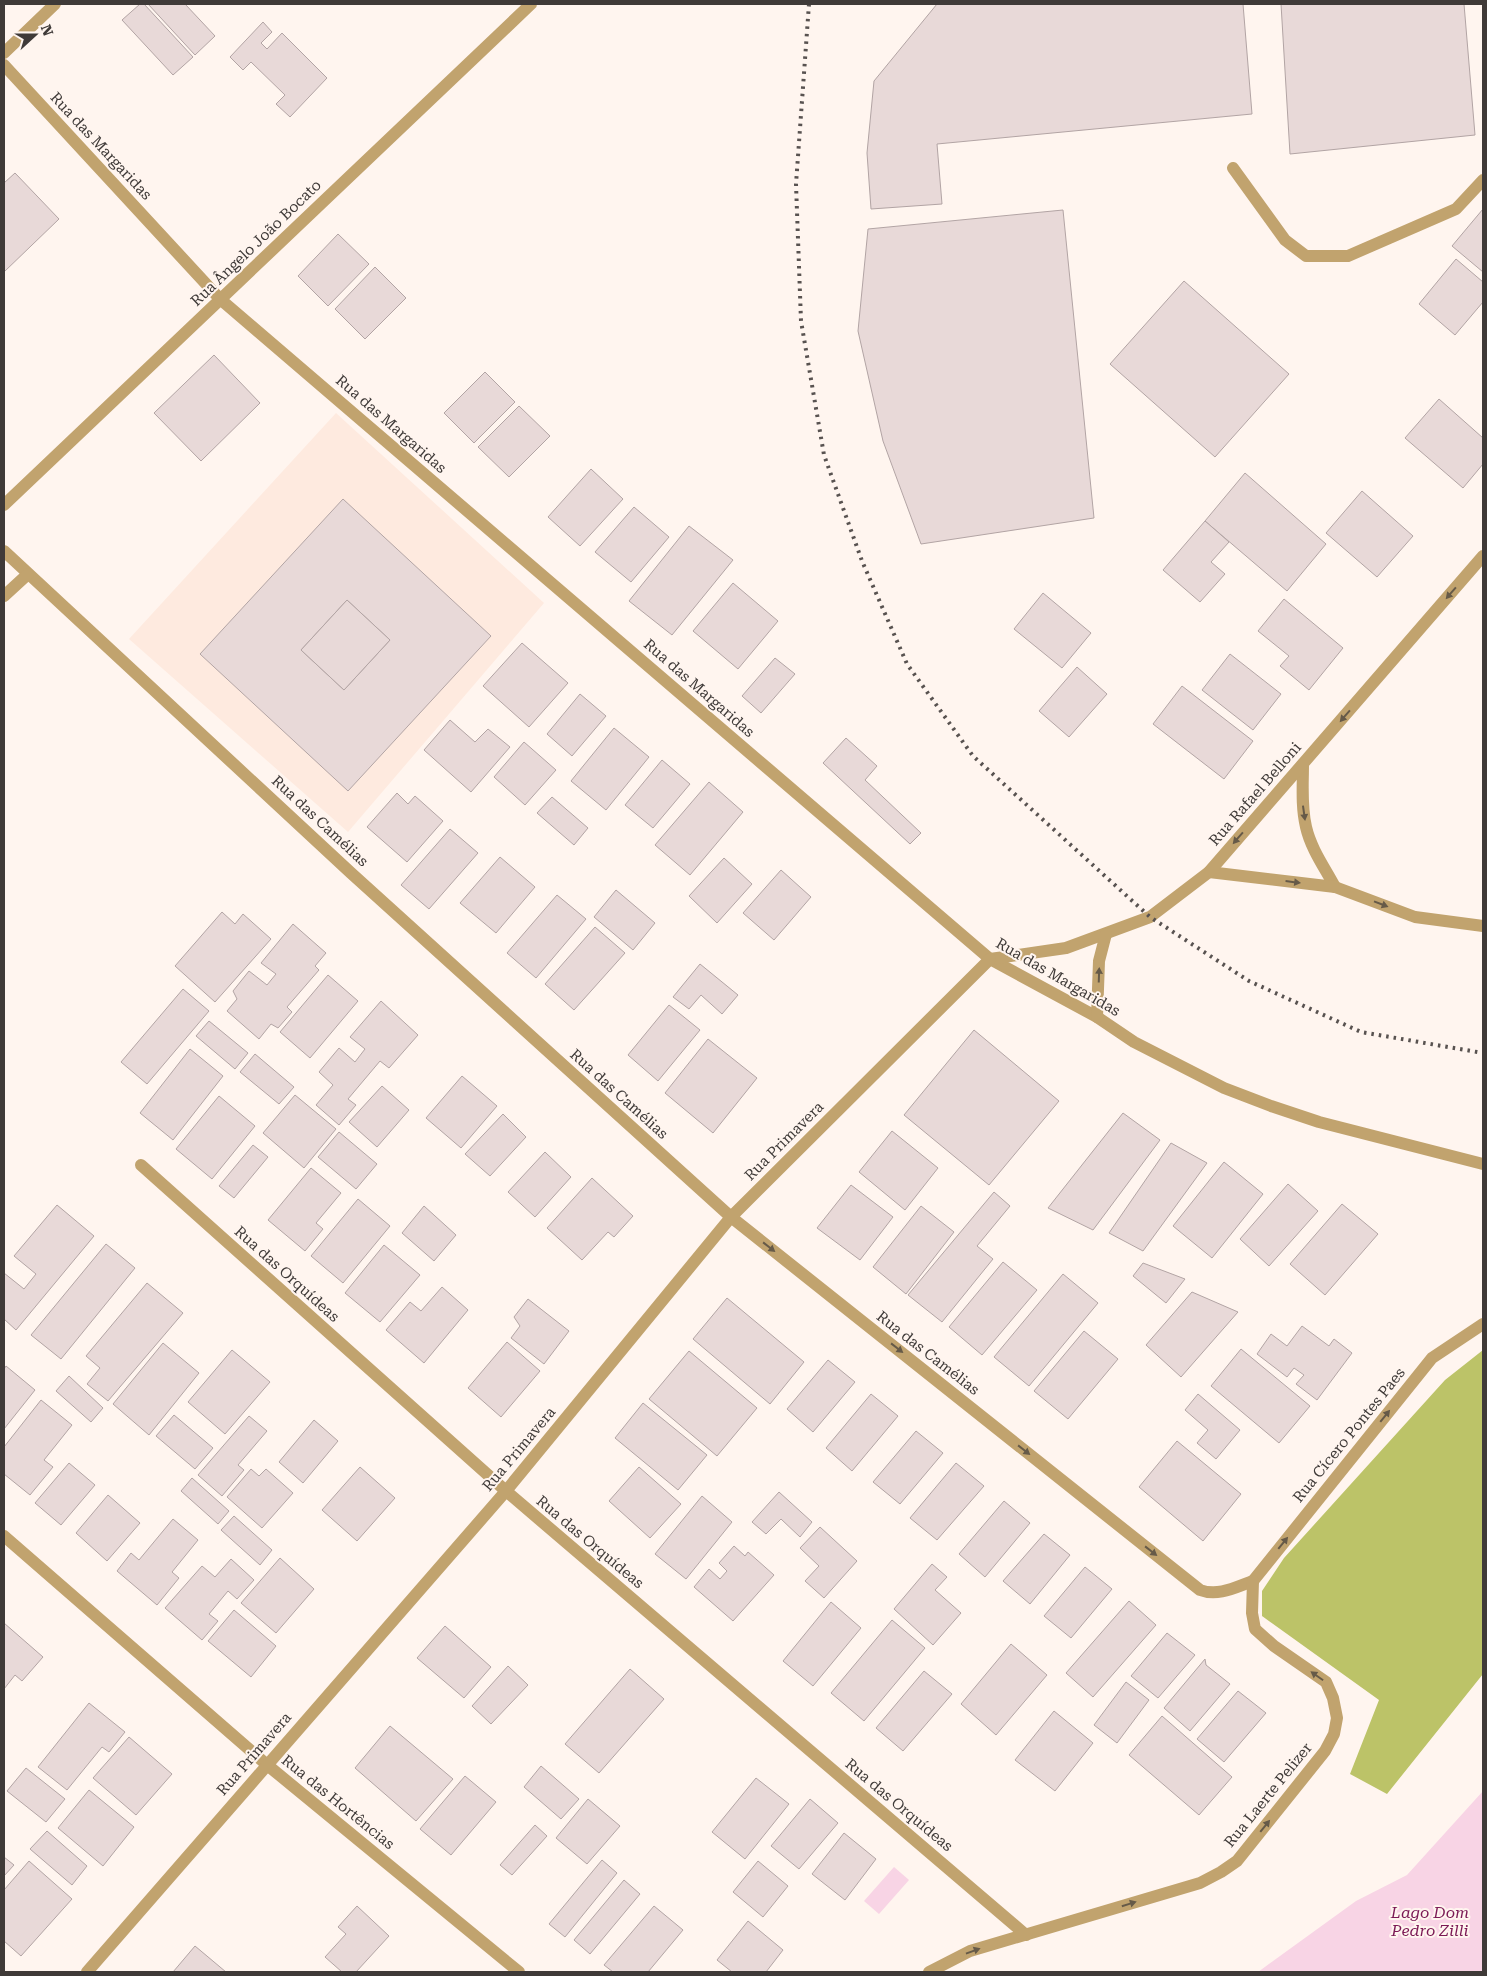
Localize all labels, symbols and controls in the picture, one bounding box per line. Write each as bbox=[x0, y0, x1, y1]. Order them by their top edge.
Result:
north arrow bbox=[10, 10, 60, 60]
text: N bbox=[38, 22, 57, 38]
street label: Rua das Margaridas bbox=[46, 88, 156, 204]
street label: Rua Ângelo João Bocato bbox=[187, 176, 325, 310]
street label: Rua das Margaridas bbox=[332, 371, 450, 477]
one-way arrow bbox=[1446, 586, 1457, 599]
street label: Rua das Margaridas bbox=[640, 635, 758, 741]
one-way arrow bbox=[1339, 709, 1351, 721]
street label: Rua Rafael Belloni bbox=[1205, 738, 1305, 849]
street label: Rua das Camélias bbox=[268, 772, 372, 870]
one-way arrow bbox=[1300, 805, 1308, 821]
one-way arrow bbox=[1233, 832, 1244, 845]
one-way arrow bbox=[1285, 878, 1301, 886]
one-way arrow bbox=[1374, 900, 1389, 908]
street label: Rua das Margaridas bbox=[993, 934, 1123, 1020]
one-way arrow bbox=[1095, 967, 1103, 983]
street label: Rua das Camélias bbox=[566, 1045, 672, 1143]
street label: Rua Primavera bbox=[741, 1098, 827, 1184]
street label: Rua das Orquídeas bbox=[231, 1222, 343, 1326]
one-way arrow bbox=[762, 1242, 775, 1253]
street label: Rua das Camélias bbox=[873, 1307, 983, 1399]
one-way arrow bbox=[890, 1343, 903, 1354]
street label: Rua Cícero Pontes Paes bbox=[1289, 1364, 1409, 1506]
street label: Rua Primavera bbox=[479, 1403, 559, 1495]
one-way arrow bbox=[1379, 1410, 1390, 1423]
one-way arrow bbox=[1017, 1444, 1030, 1455]
street label: Rua das Orquídeas bbox=[533, 1492, 647, 1592]
one-way arrow bbox=[1278, 1537, 1289, 1550]
one-way arrow bbox=[1144, 1545, 1157, 1556]
one-way arrow bbox=[1310, 1671, 1324, 1681]
street label: Rua Primavera bbox=[213, 1709, 295, 1799]
street label: Rua Laerte Pelizer bbox=[1220, 1739, 1316, 1851]
street label: Rua das Hortências bbox=[278, 1751, 398, 1853]
street label: Rua das Orquídeas bbox=[842, 1755, 956, 1855]
one-way arrow bbox=[1259, 1819, 1270, 1832]
one-way arrow bbox=[1121, 1900, 1136, 1908]
water label: Lago Dom Pedro Zilli bbox=[1390, 1903, 1469, 1940]
one-way arrow bbox=[966, 1947, 981, 1955]

